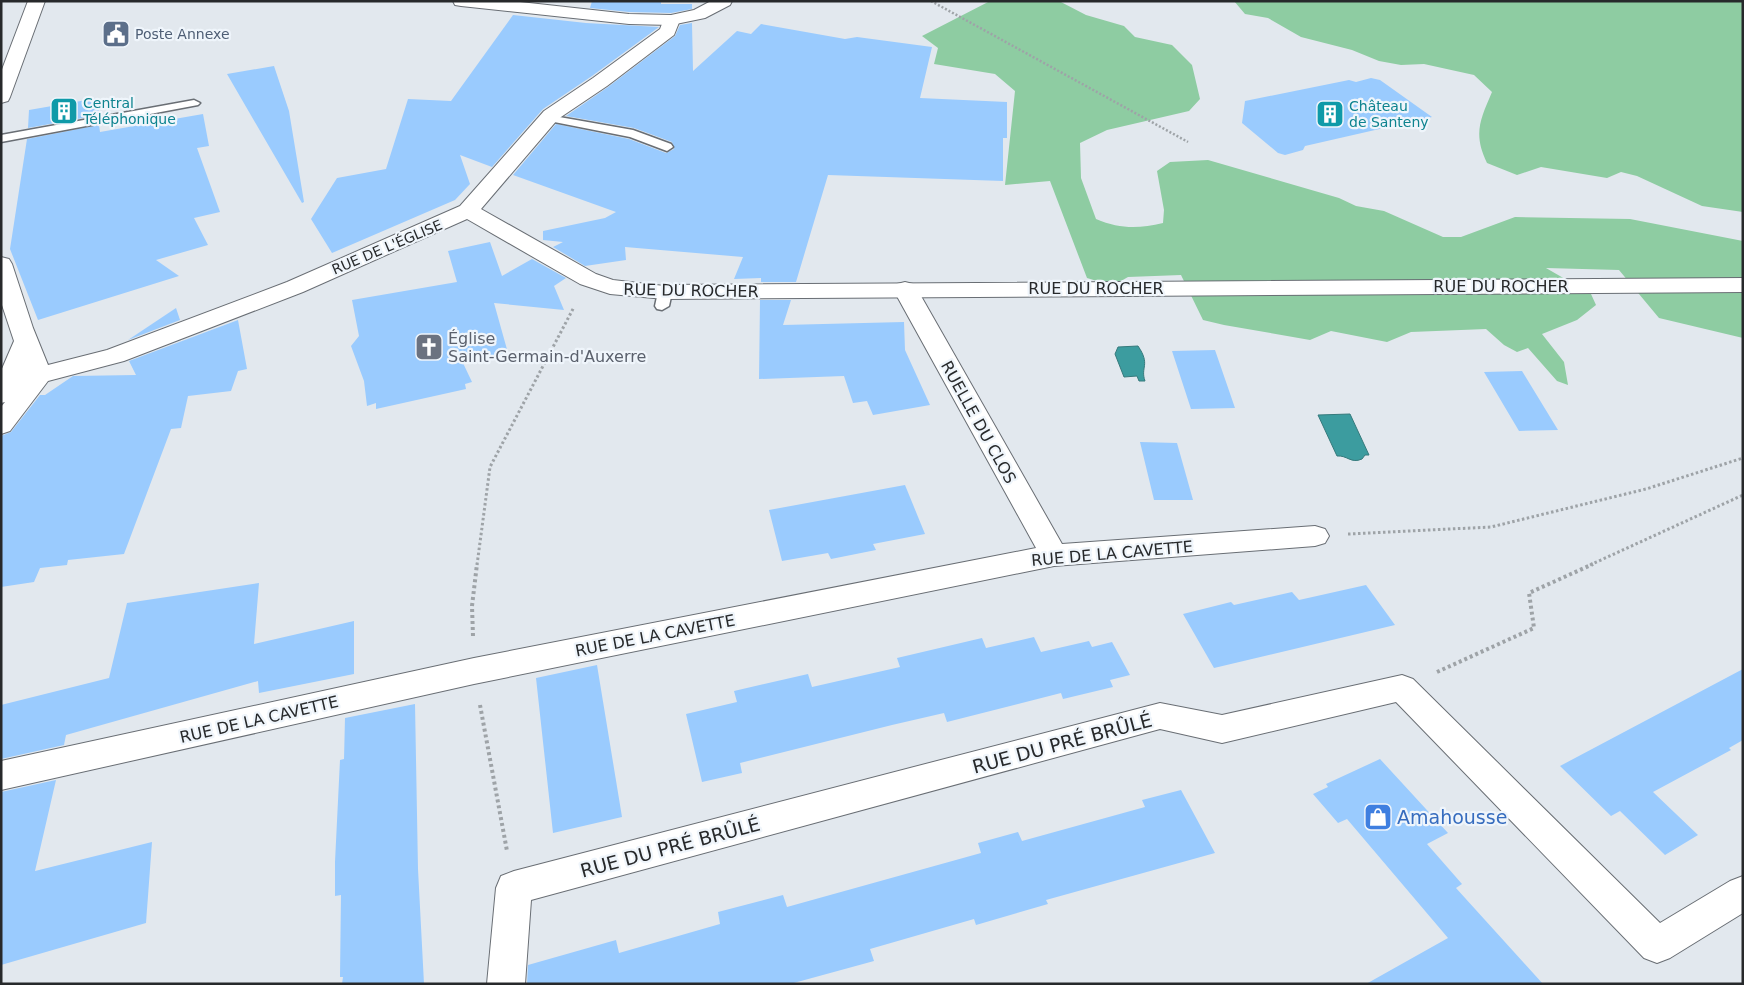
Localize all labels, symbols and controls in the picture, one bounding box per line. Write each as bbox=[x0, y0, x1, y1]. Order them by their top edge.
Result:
public building icon: Poste Annexe bbox=[101, 19, 131, 49]
place label: Poste Annexe bbox=[135, 26, 230, 42]
place label: Central Téléphonique bbox=[82, 95, 176, 127]
building icon: Central Téléphonique bbox=[49, 96, 79, 126]
place label: Château de Santeny bbox=[1349, 98, 1429, 130]
building icon: Château de Santeny bbox=[1315, 99, 1345, 129]
street label: RUE DE L'ÉGLISE bbox=[329, 217, 445, 277]
street label: RUE DU ROCHER bbox=[1433, 277, 1569, 296]
street label: RUE DU ROCHER bbox=[1028, 279, 1164, 298]
street label: RUE DU ROCHER bbox=[623, 280, 759, 301]
place label: Église Saint-Germain-d'Auxerre bbox=[448, 329, 646, 366]
church icon: Église Saint-Germain-d'Auxerre bbox=[414, 332, 444, 362]
street label: RUELLE DU CLOS bbox=[937, 358, 1020, 487]
street label: RUE DE LA CAVETTE bbox=[1030, 537, 1194, 570]
street label: RUE DE LA CAVETTE bbox=[574, 611, 737, 660]
street label: RUE DE LA CAVETTE bbox=[178, 692, 340, 747]
street label: RUE DU PRÉ BRÛLÉ bbox=[969, 707, 1154, 778]
shop icon: Amahousse bbox=[1363, 802, 1393, 832]
place label: Amahousse bbox=[1397, 806, 1507, 828]
street label: RUE DU PRÉ BRÛLÉ bbox=[577, 811, 762, 882]

